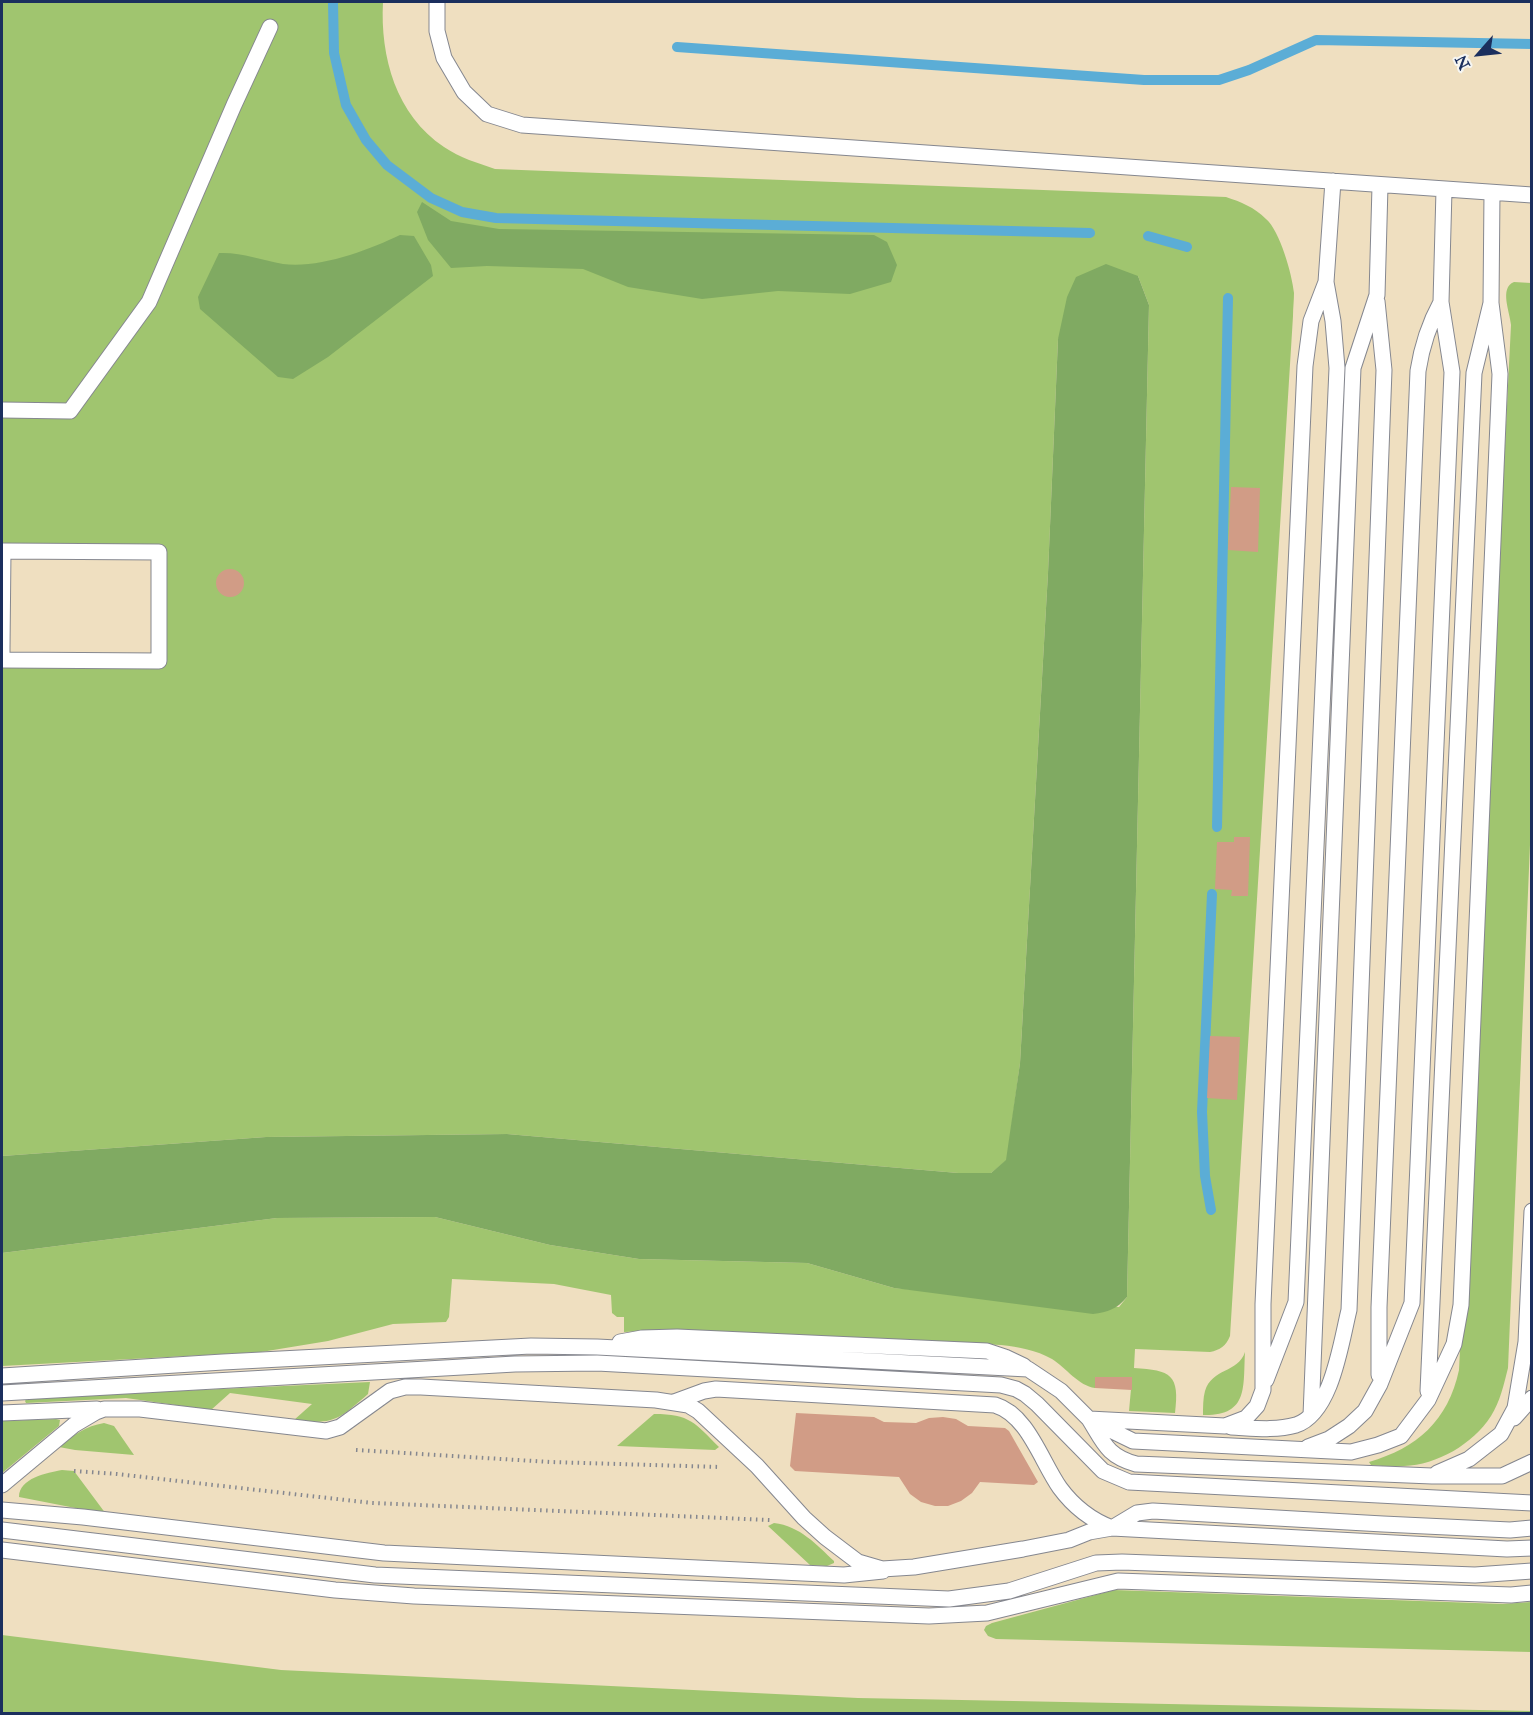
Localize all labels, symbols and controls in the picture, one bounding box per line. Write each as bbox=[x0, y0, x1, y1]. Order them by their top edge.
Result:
north arrow bbox=[1449, 24, 1509, 84]
text: N bbox=[1451, 52, 1474, 73]

